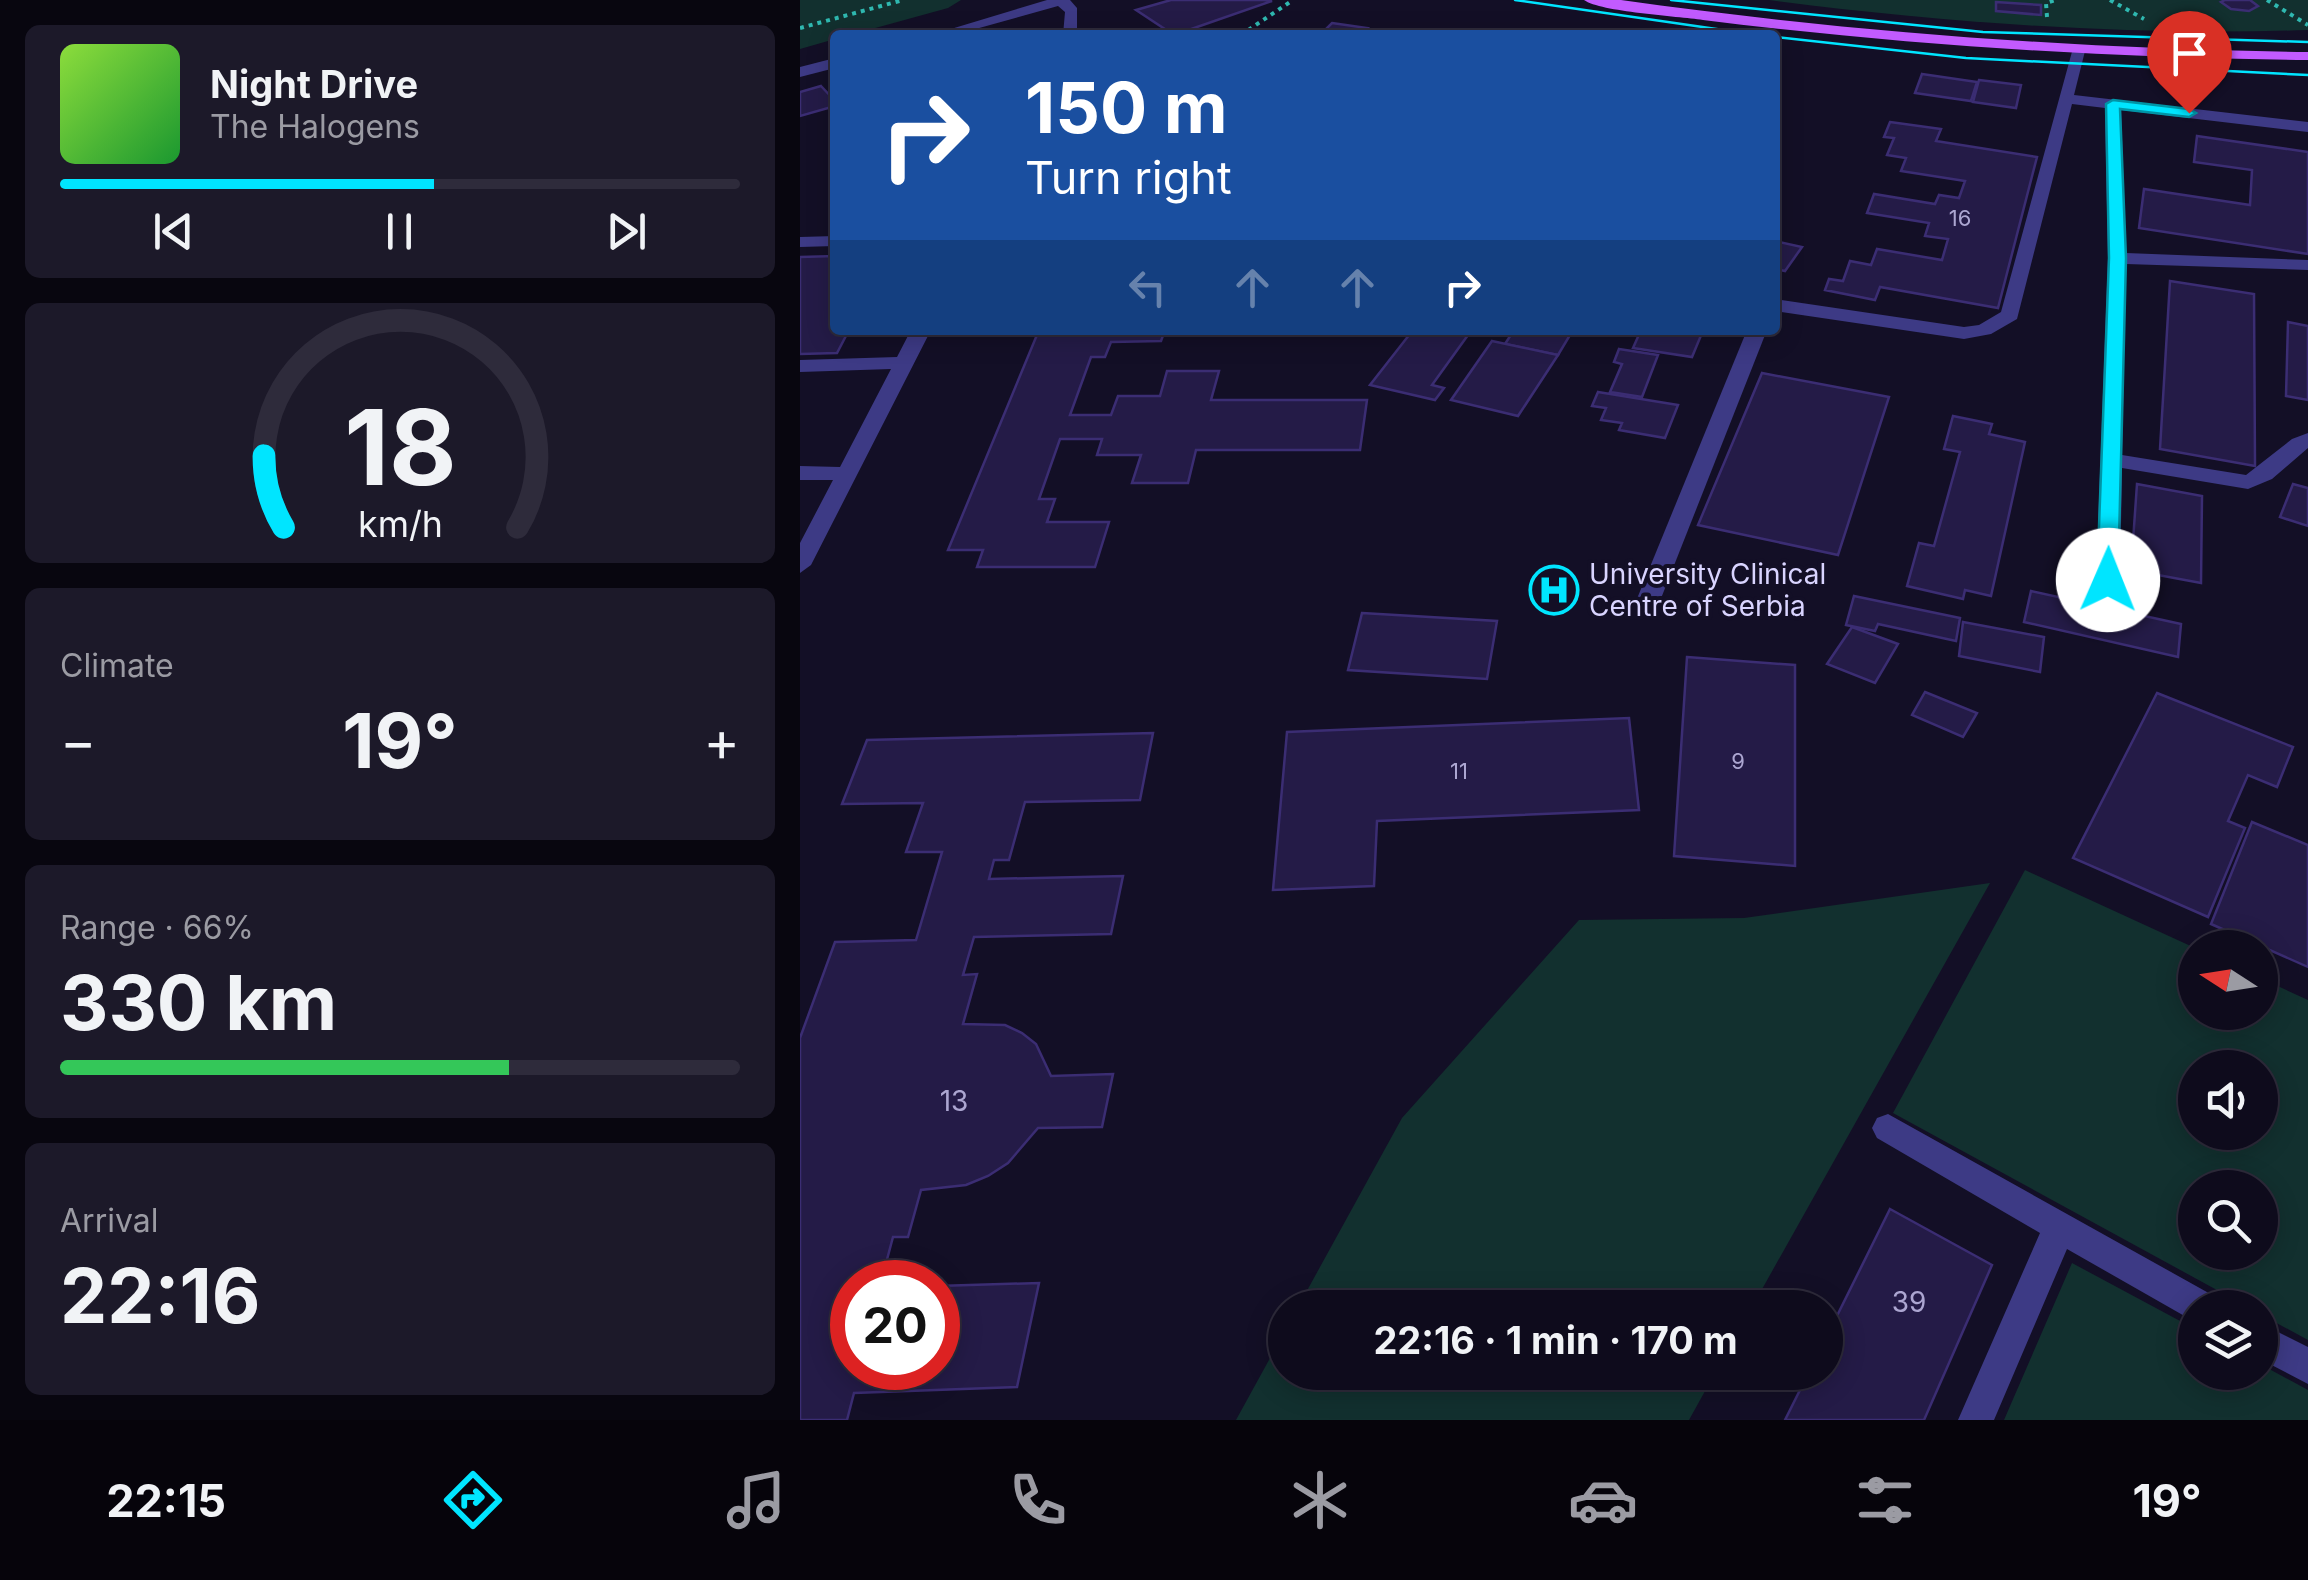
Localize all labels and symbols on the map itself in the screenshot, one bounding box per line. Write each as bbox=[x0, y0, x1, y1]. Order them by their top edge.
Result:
pin bbox=[2147, 11, 2232, 114]
house number: 16 bbox=[1949, 205, 1971, 231]
position arrow bbox=[2056, 528, 2160, 632]
place label: University Clinical Centre of Serbia bbox=[1589, 557, 1826, 623]
hospital icon: University Clinical Centre of Serbia bbox=[1528, 564, 1580, 616]
house number: 9 bbox=[1731, 748, 1745, 774]
house number: 11 bbox=[1450, 758, 1468, 784]
north arrow bbox=[2178, 930, 2278, 1030]
house number: 13 bbox=[940, 1084, 968, 1118]
speed limit sign: 20 bbox=[830, 1260, 960, 1390]
house number: 39 bbox=[1892, 1285, 1926, 1319]

